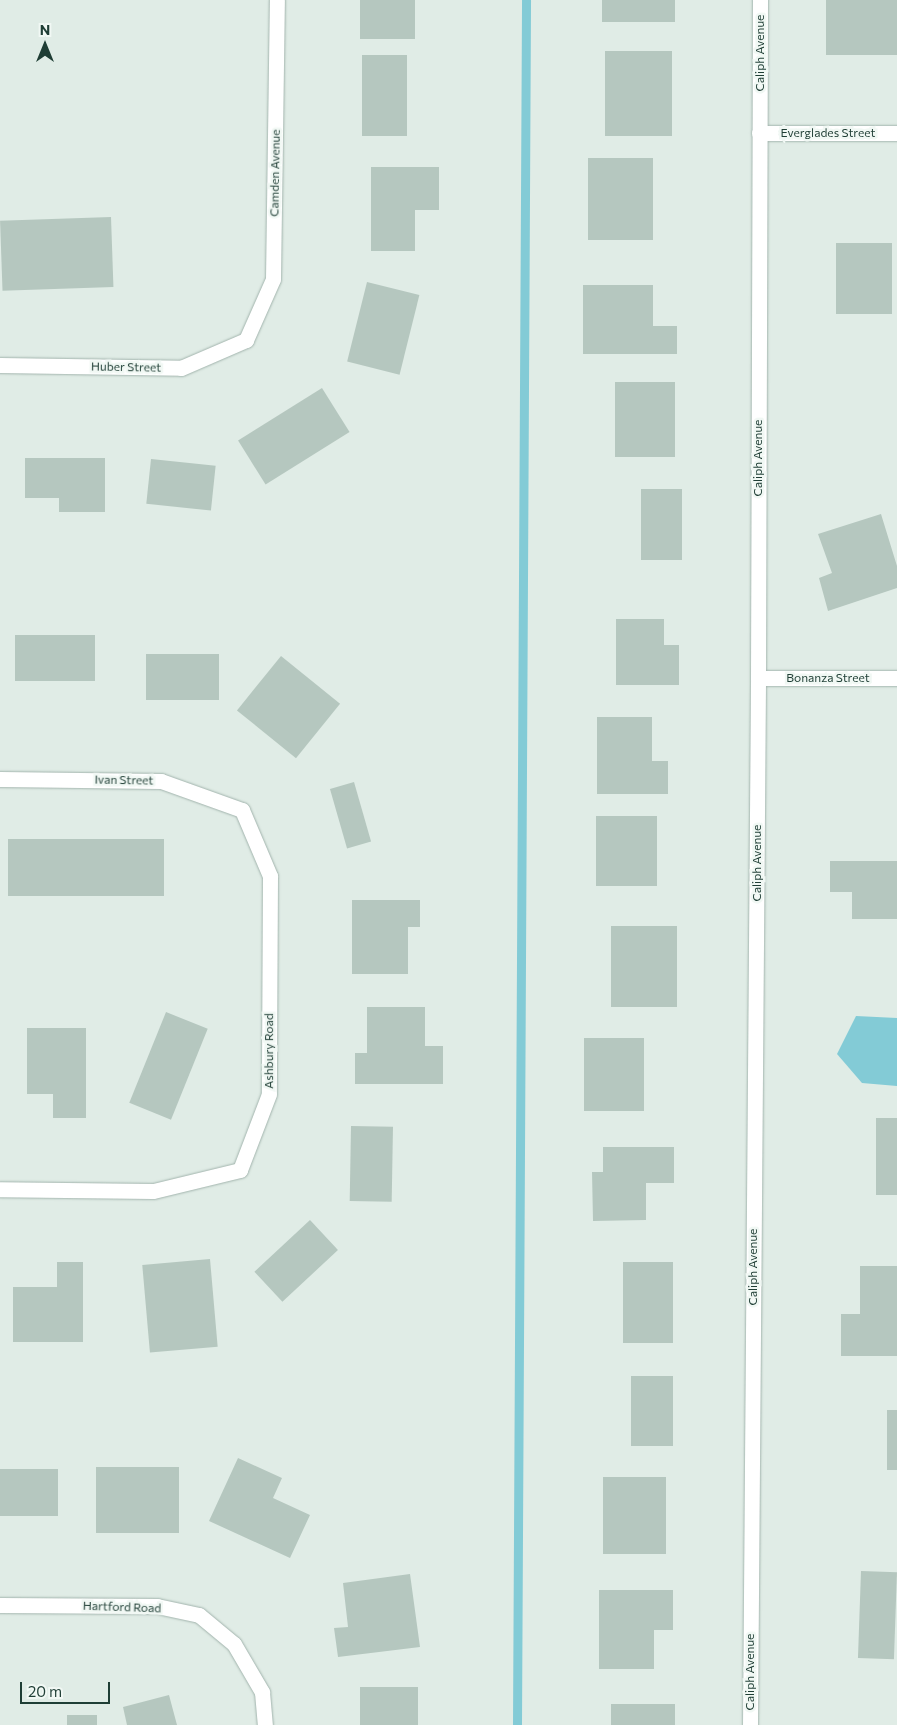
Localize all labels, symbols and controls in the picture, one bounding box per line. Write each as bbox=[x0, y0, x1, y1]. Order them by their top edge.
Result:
street label: Caliph Avenue bbox=[753, 15, 767, 91]
north arrow bbox=[20, 20, 70, 70]
text: N bbox=[40, 21, 50, 38]
street label: Everglades Street bbox=[781, 126, 875, 140]
street label: Camden Avenue bbox=[267, 129, 283, 217]
street label: Huber Street bbox=[91, 359, 161, 375]
street label: Caliph Avenue bbox=[751, 420, 765, 496]
street label: Bonanza Street bbox=[786, 671, 870, 685]
street label: Ivan Street bbox=[95, 772, 153, 788]
street label: Caliph Avenue bbox=[750, 825, 764, 901]
street label: Ashbury Road bbox=[262, 1013, 276, 1089]
street label: Caliph Avenue bbox=[746, 1229, 760, 1305]
street label: Hartford Road bbox=[83, 1598, 161, 1616]
street label: Caliph Avenue bbox=[743, 1634, 757, 1710]
scale bar bbox=[22, 1672, 112, 1704]
text: 20 m bbox=[28, 1682, 62, 1700]

